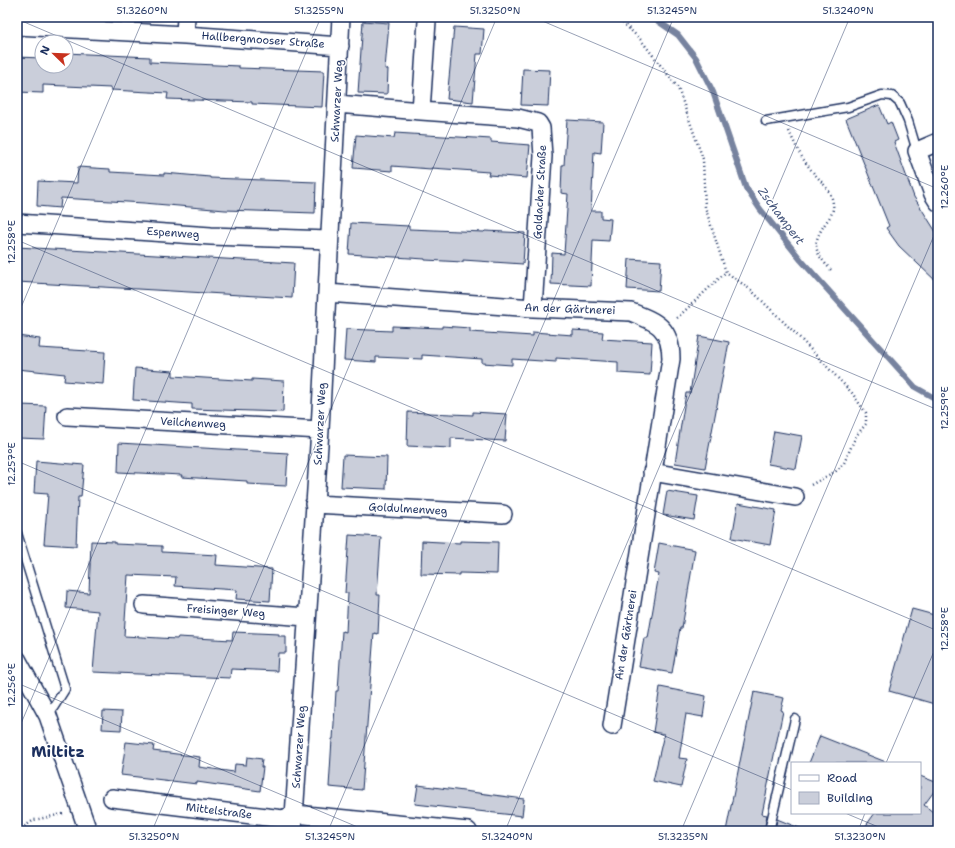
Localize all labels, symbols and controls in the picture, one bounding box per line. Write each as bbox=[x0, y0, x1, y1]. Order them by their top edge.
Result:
text: 51.3260°N bbox=[116, 4, 168, 17]
text: 51.3255°N bbox=[294, 4, 344, 17]
text: 51.3250°N bbox=[470, 4, 520, 17]
text: 51.3245°N bbox=[647, 4, 697, 17]
text: 51.3240°N bbox=[822, 4, 874, 17]
street label: Hallbergmooser Straße bbox=[201, 28, 325, 52]
north arrow bbox=[34, 34, 74, 74]
text: N bbox=[37, 43, 54, 57]
street label: Schwarzer Weg bbox=[327, 59, 347, 143]
street label: Goldacher Straße bbox=[530, 144, 550, 240]
text: 12.260°E bbox=[938, 165, 951, 209]
water label: Zschampert bbox=[754, 184, 808, 249]
text: 12.258°E bbox=[5, 220, 18, 264]
street label: Espenweg bbox=[146, 224, 200, 242]
street label: An der Gärtnerei bbox=[524, 300, 616, 318]
street label: Schwarzer Weg bbox=[310, 382, 330, 466]
text: 12.259°E bbox=[938, 386, 951, 430]
street label: Veilchenweg bbox=[160, 414, 227, 432]
text: 12.257°E bbox=[5, 442, 18, 486]
street label: Goldulmenweg bbox=[368, 499, 448, 519]
street label: An der Gärtnerei bbox=[611, 589, 641, 681]
street label: Freisinger Weg bbox=[186, 601, 266, 621]
text: 12.258°E bbox=[938, 607, 951, 651]
text: 12.256°E bbox=[5, 663, 18, 707]
street label: Schwarzer Weg bbox=[289, 705, 309, 789]
district label: Miltitz bbox=[31, 742, 85, 762]
legend bbox=[791, 762, 921, 814]
text: Road bbox=[827, 770, 858, 786]
text: Building bbox=[827, 790, 873, 806]
street label: Mittelstraße bbox=[185, 799, 253, 823]
text: 51.3250°N bbox=[129, 830, 179, 843]
text: 51.3245°N bbox=[305, 830, 355, 843]
text: 51.3240°N bbox=[481, 830, 533, 843]
text: 51.3235°N bbox=[658, 830, 708, 843]
text: 51.3230°N bbox=[834, 830, 886, 843]

